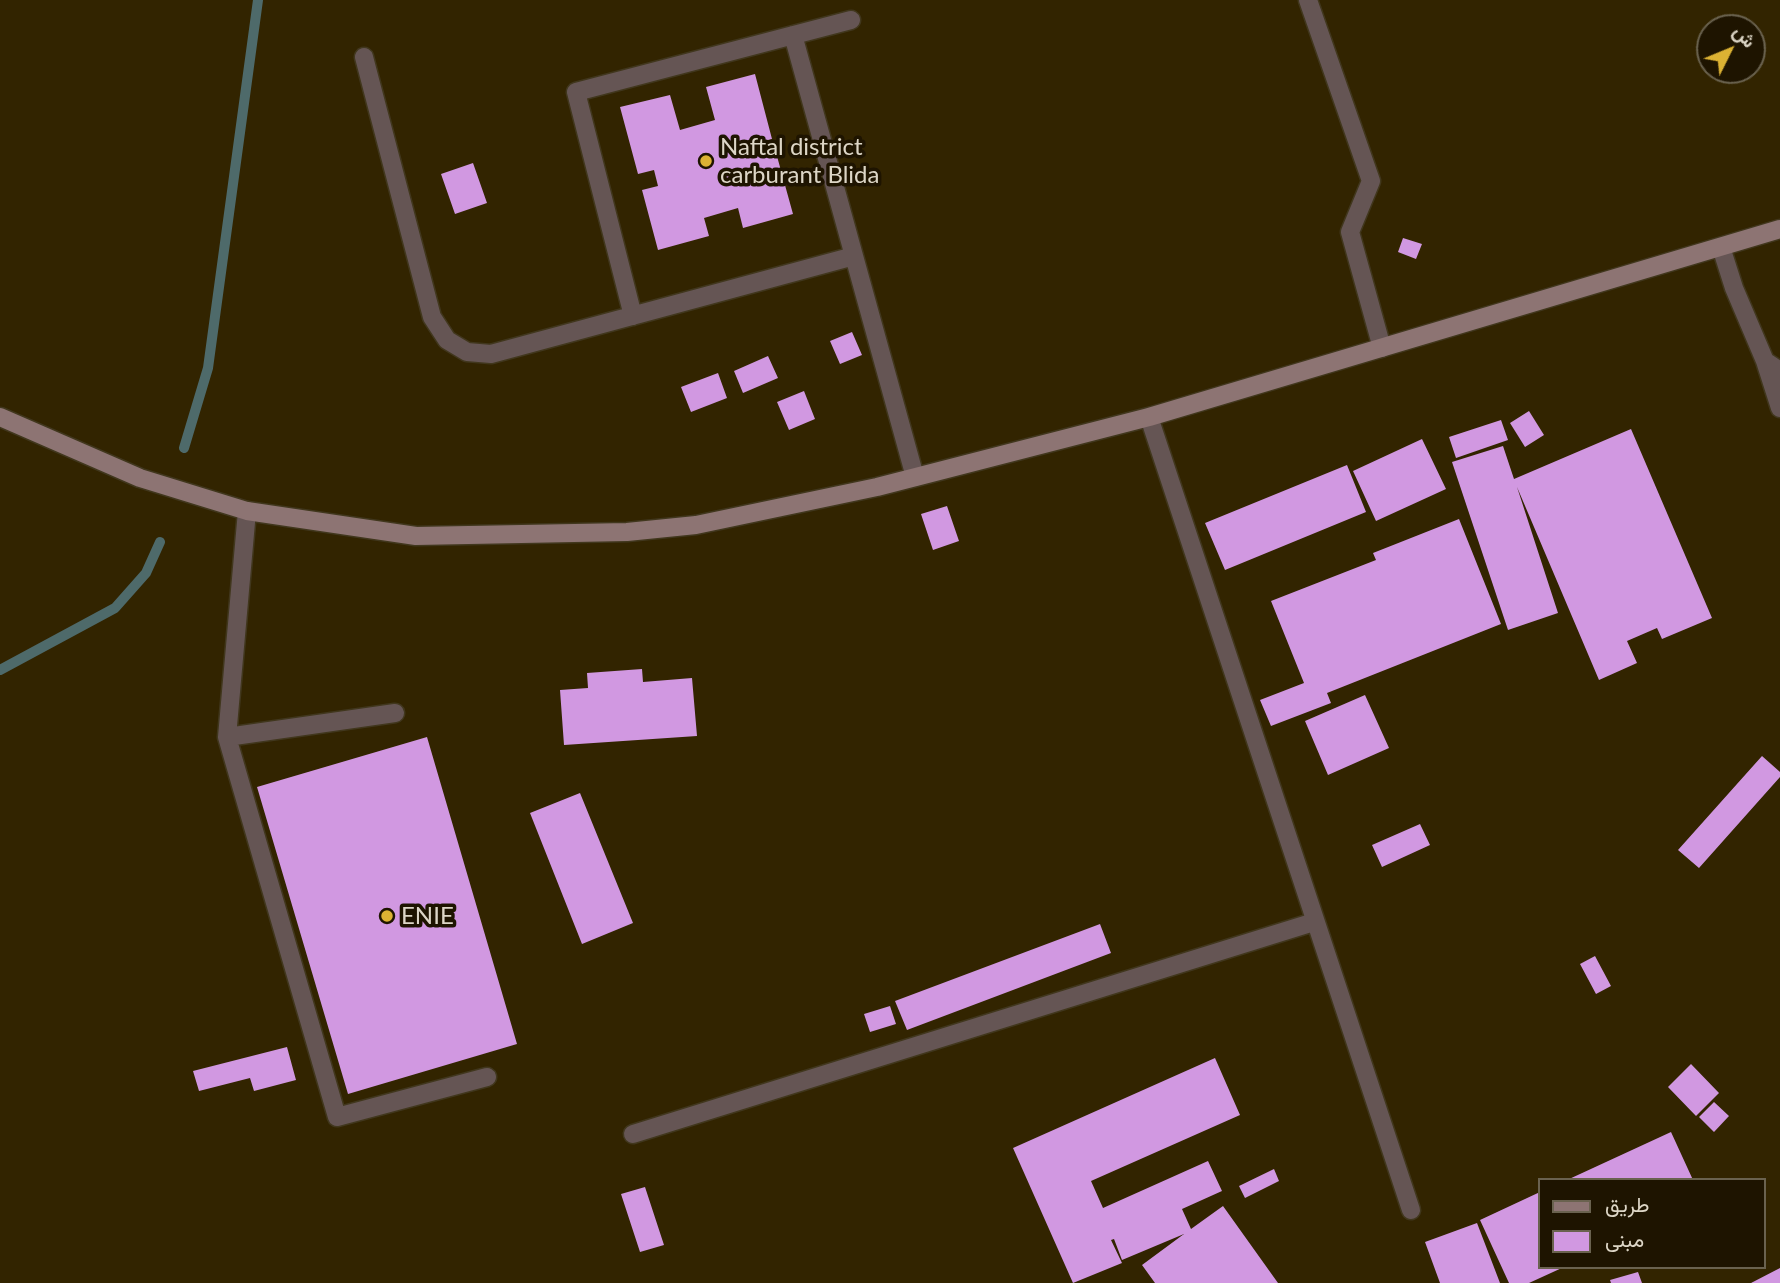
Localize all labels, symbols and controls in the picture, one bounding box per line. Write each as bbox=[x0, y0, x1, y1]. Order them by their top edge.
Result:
north arrow bbox=[1696, 14, 1766, 84]
text: ش bbox=[1729, 20, 1761, 52]
place label: Naftal district carburant Blida bbox=[720, 133, 879, 189]
marker: Naftal district carburant Blida bbox=[698, 153, 714, 169]
place label: ENIE bbox=[401, 902, 454, 930]
marker: ENIE bbox=[379, 908, 395, 924]
legend bbox=[1538, 1178, 1766, 1269]
text: طريق bbox=[1605, 1191, 1650, 1216]
text: مبنى bbox=[1605, 1226, 1644, 1251]

